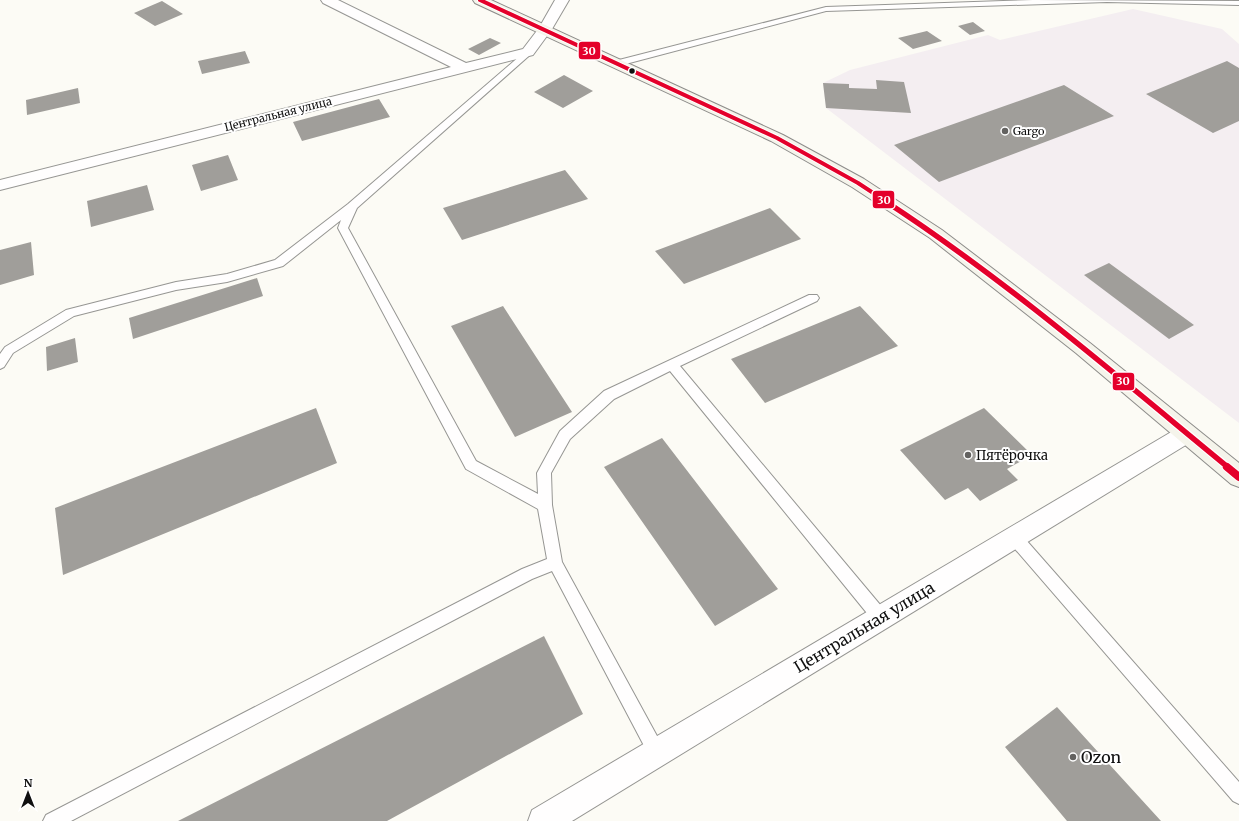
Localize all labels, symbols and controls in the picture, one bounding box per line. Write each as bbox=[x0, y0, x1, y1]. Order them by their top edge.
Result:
line badge: 30 bbox=[578, 41, 601, 60]
text: 30 bbox=[582, 44, 596, 58]
unlabelled marker bbox=[627, 66, 637, 76]
street label: Центральная улица bbox=[223, 94, 333, 134]
place label: Gargo bbox=[1013, 124, 1045, 138]
marker: Gargo bbox=[1000, 126, 1010, 136]
line badge: 30 bbox=[872, 190, 895, 209]
text: 30 bbox=[877, 193, 891, 207]
line badge: 30 bbox=[1112, 372, 1135, 391]
text: 30 bbox=[1116, 374, 1130, 388]
place label: Пятёрочка bbox=[976, 447, 1048, 464]
marker: Пятёрочка bbox=[963, 450, 973, 460]
street label: Центральная улица bbox=[790, 577, 938, 677]
place label: Ozon bbox=[1081, 747, 1121, 767]
marker: Ozon bbox=[1068, 752, 1078, 762]
north arrow bbox=[8, 773, 48, 813]
text: N bbox=[24, 776, 33, 790]

